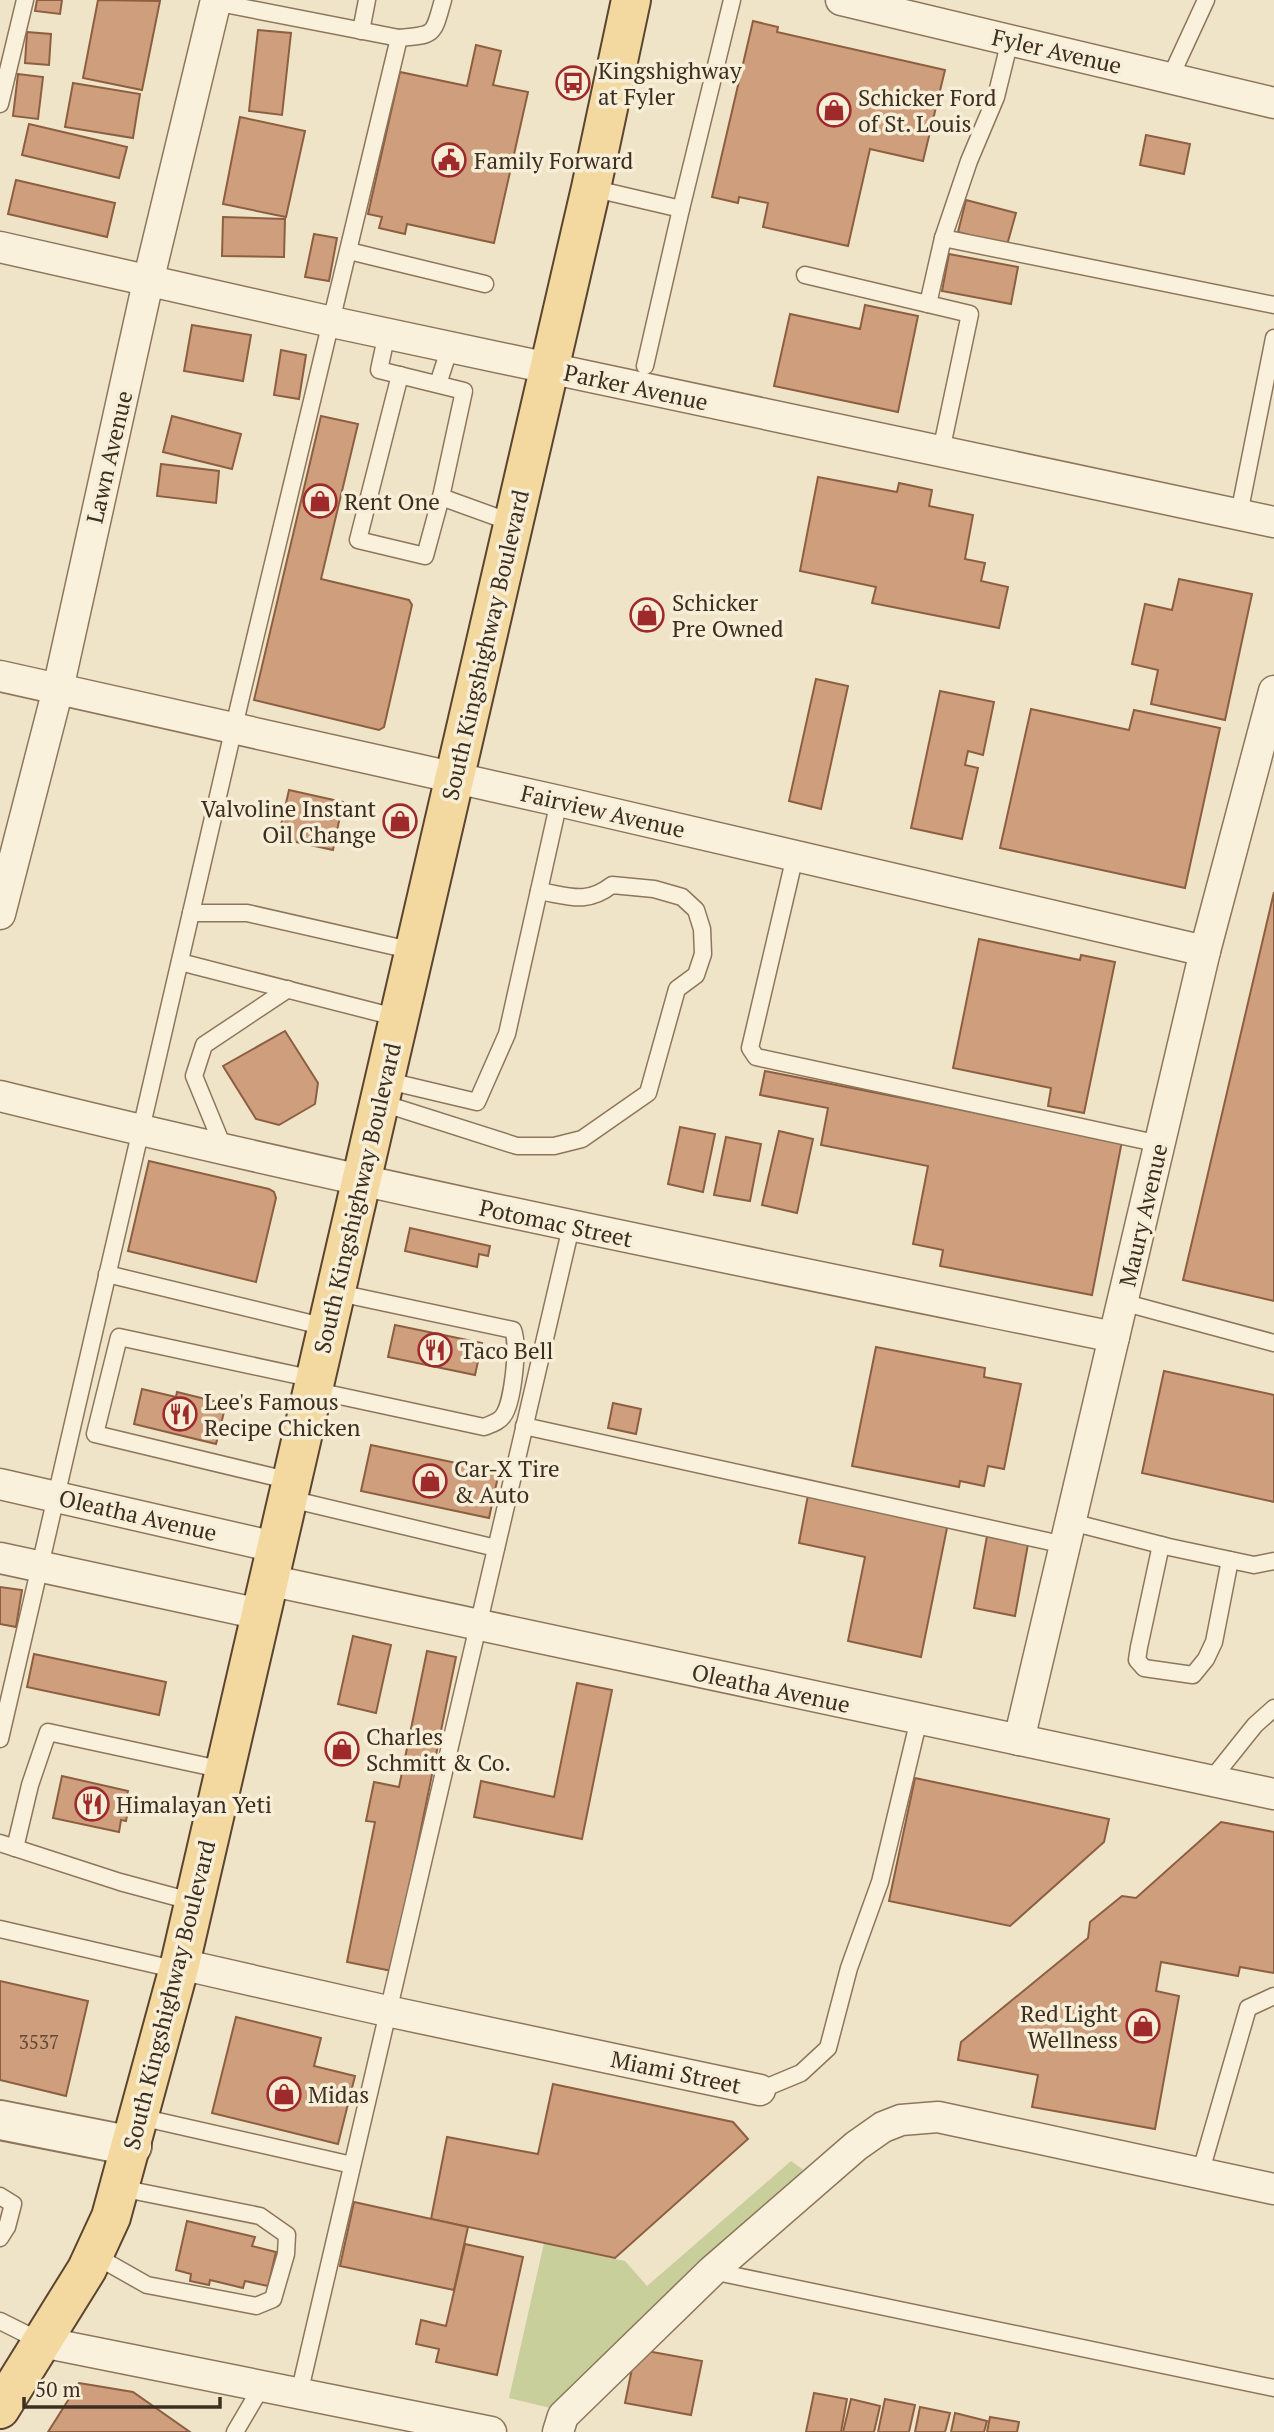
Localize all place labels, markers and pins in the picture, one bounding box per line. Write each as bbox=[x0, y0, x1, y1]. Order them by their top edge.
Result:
place label: Kingshighway at Fyler bbox=[598, 55, 742, 112]
bus stop icon: Kingshighway at Fyler bbox=[554, 64, 592, 102]
place label: Schicker Ford of St. Louis bbox=[858, 82, 997, 139]
shop icon: Schicker Ford of St. Louis bbox=[815, 91, 853, 129]
public building icon: Family Forward bbox=[430, 141, 468, 179]
place label: Family Forward bbox=[474, 145, 634, 176]
shop icon: Rent One bbox=[301, 482, 339, 520]
place label: Rent One bbox=[344, 486, 440, 517]
place label: Schicker Pre Owned bbox=[672, 587, 784, 644]
shop icon: Schicker Pre Owned bbox=[628, 596, 666, 634]
place label: Valvoline Instant Oil Change bbox=[201, 793, 376, 850]
shop icon: Valvoline Instant Oil Change bbox=[381, 802, 419, 840]
restaurant icon: Taco Bell bbox=[416, 1331, 454, 1369]
place label: Taco Bell bbox=[460, 1335, 553, 1366]
place label: Lee's Famous Recipe Chicken bbox=[204, 1386, 361, 1443]
restaurant icon: Lee's Famous Recipe Chicken bbox=[161, 1395, 199, 1433]
place label: Car-X Tire & Auto bbox=[454, 1453, 560, 1510]
shop icon: Car-X Tire & Auto bbox=[411, 1462, 449, 1500]
place label: Charles Schmitt & Co. bbox=[366, 1721, 511, 1778]
shop icon: Charles Schmitt & Co. bbox=[323, 1730, 361, 1768]
restaurant icon: Himalayan Yeti bbox=[73, 1785, 111, 1823]
place label: Himalayan Yeti bbox=[116, 1789, 272, 1820]
place label: Red Light Wellness bbox=[1020, 1998, 1118, 2055]
shop icon: Red Light Wellness bbox=[1124, 2007, 1162, 2045]
shop icon: Midas bbox=[265, 2075, 303, 2113]
place label: Midas bbox=[308, 2079, 369, 2110]

